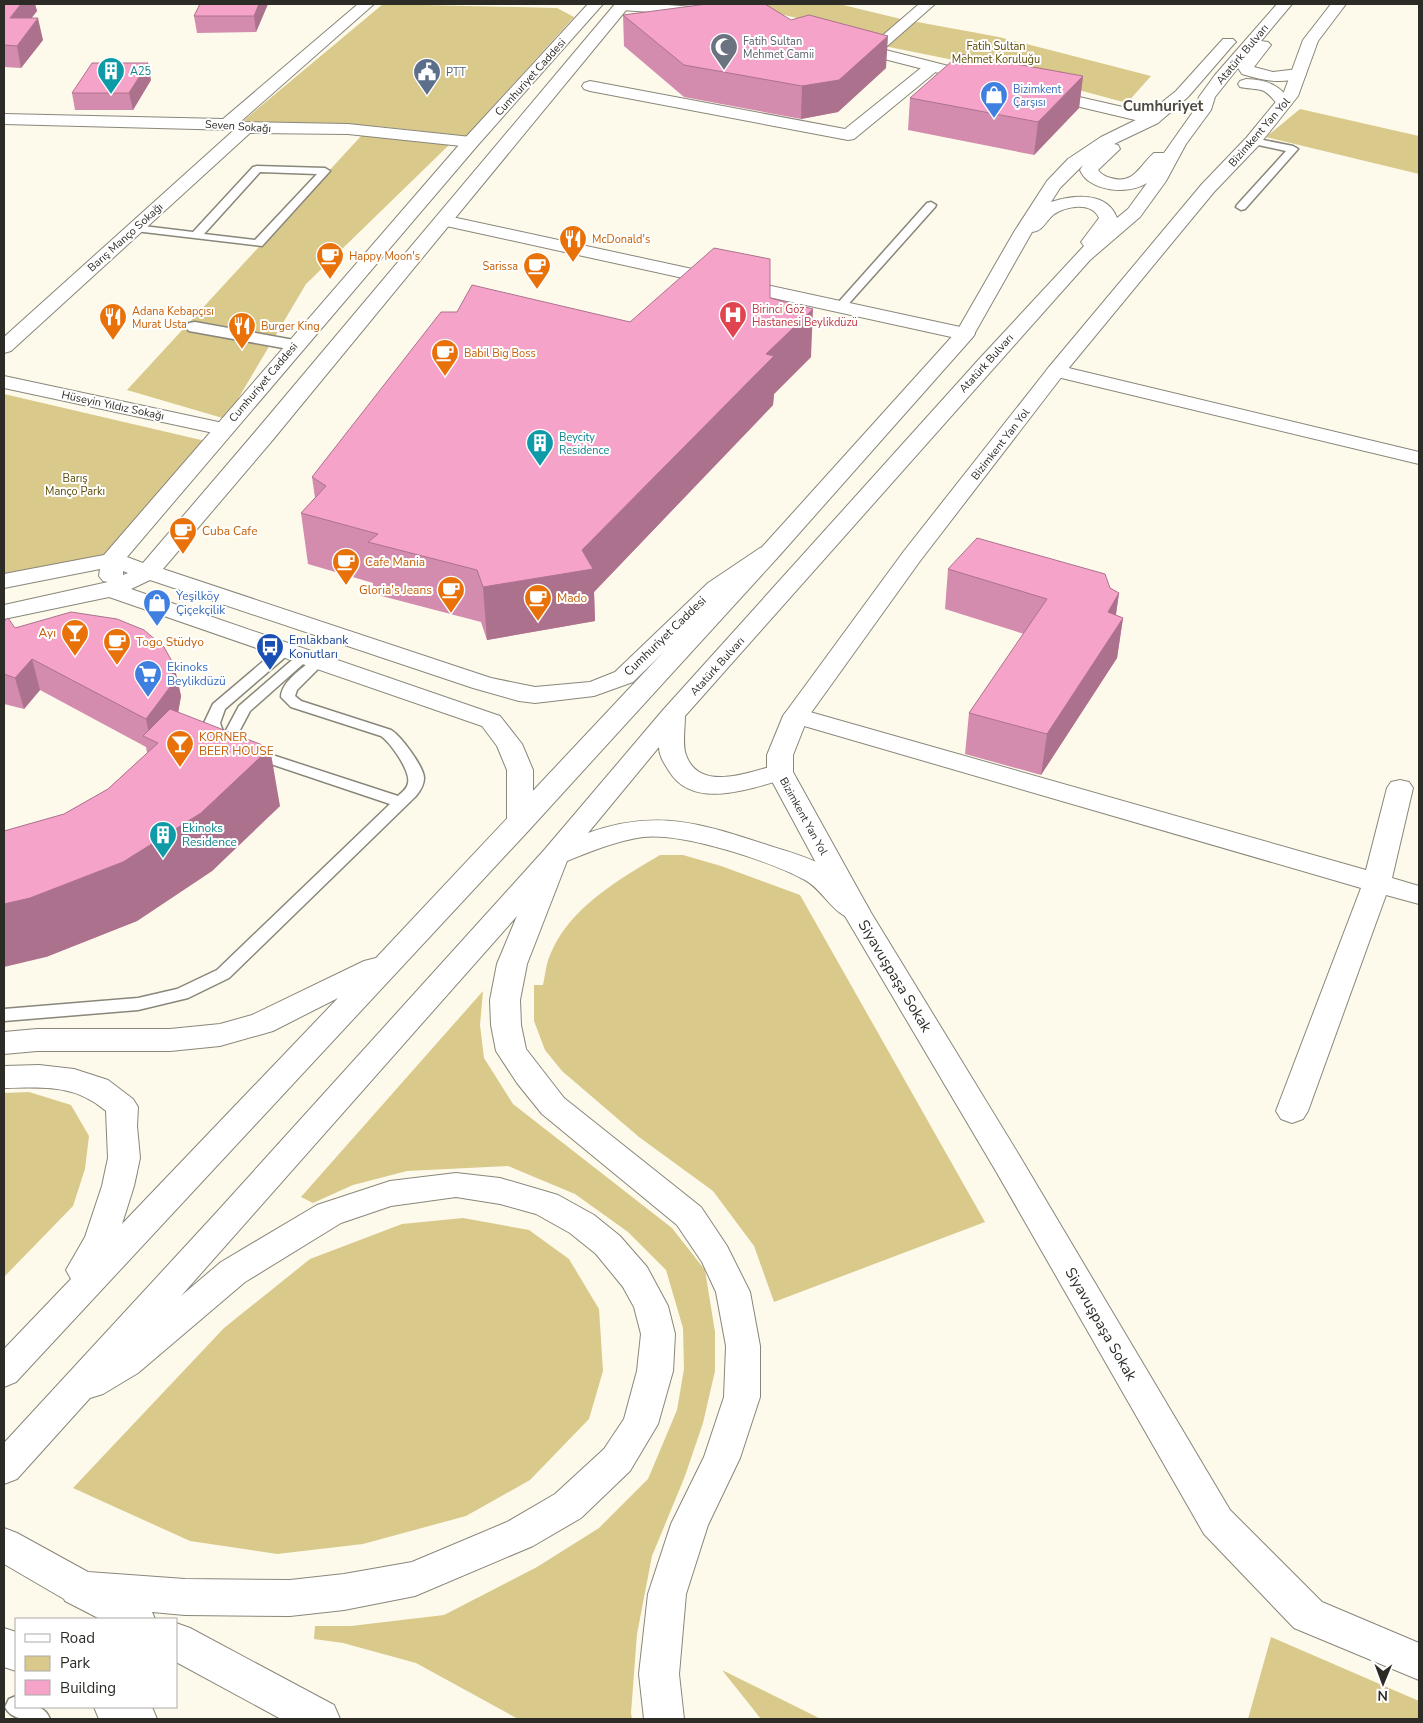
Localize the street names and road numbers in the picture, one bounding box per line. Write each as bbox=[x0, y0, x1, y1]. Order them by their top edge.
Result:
street label: Atatürk Bulvarı bbox=[1213, 21, 1272, 88]
street label: Cumhuriyet Caddesi bbox=[492, 35, 569, 119]
street label: Bizimkent Yan Yol bbox=[1225, 94, 1294, 170]
street label: Seven Sokağı bbox=[204, 117, 272, 136]
street label: Barış Manço Sokağı bbox=[84, 200, 166, 275]
street label: Atatürk Bulvarı bbox=[956, 331, 1017, 396]
street label: Cumhuriyet Caddesi bbox=[226, 339, 301, 425]
street label: Hüseyin Yıldız Sokağı bbox=[60, 387, 166, 424]
street label: Bizimkent Yan Yol bbox=[968, 405, 1034, 483]
street label: Cumhuriyet Caddesi bbox=[620, 593, 710, 679]
street label: Atatürk Bulvarı bbox=[687, 634, 748, 699]
street label: Bizimkent Yan Yol bbox=[776, 775, 832, 859]
street label: Siyavuşpaşa Sokak bbox=[854, 916, 937, 1036]
street label: Siyavuşpaşa Sokak bbox=[1060, 1264, 1142, 1385]

